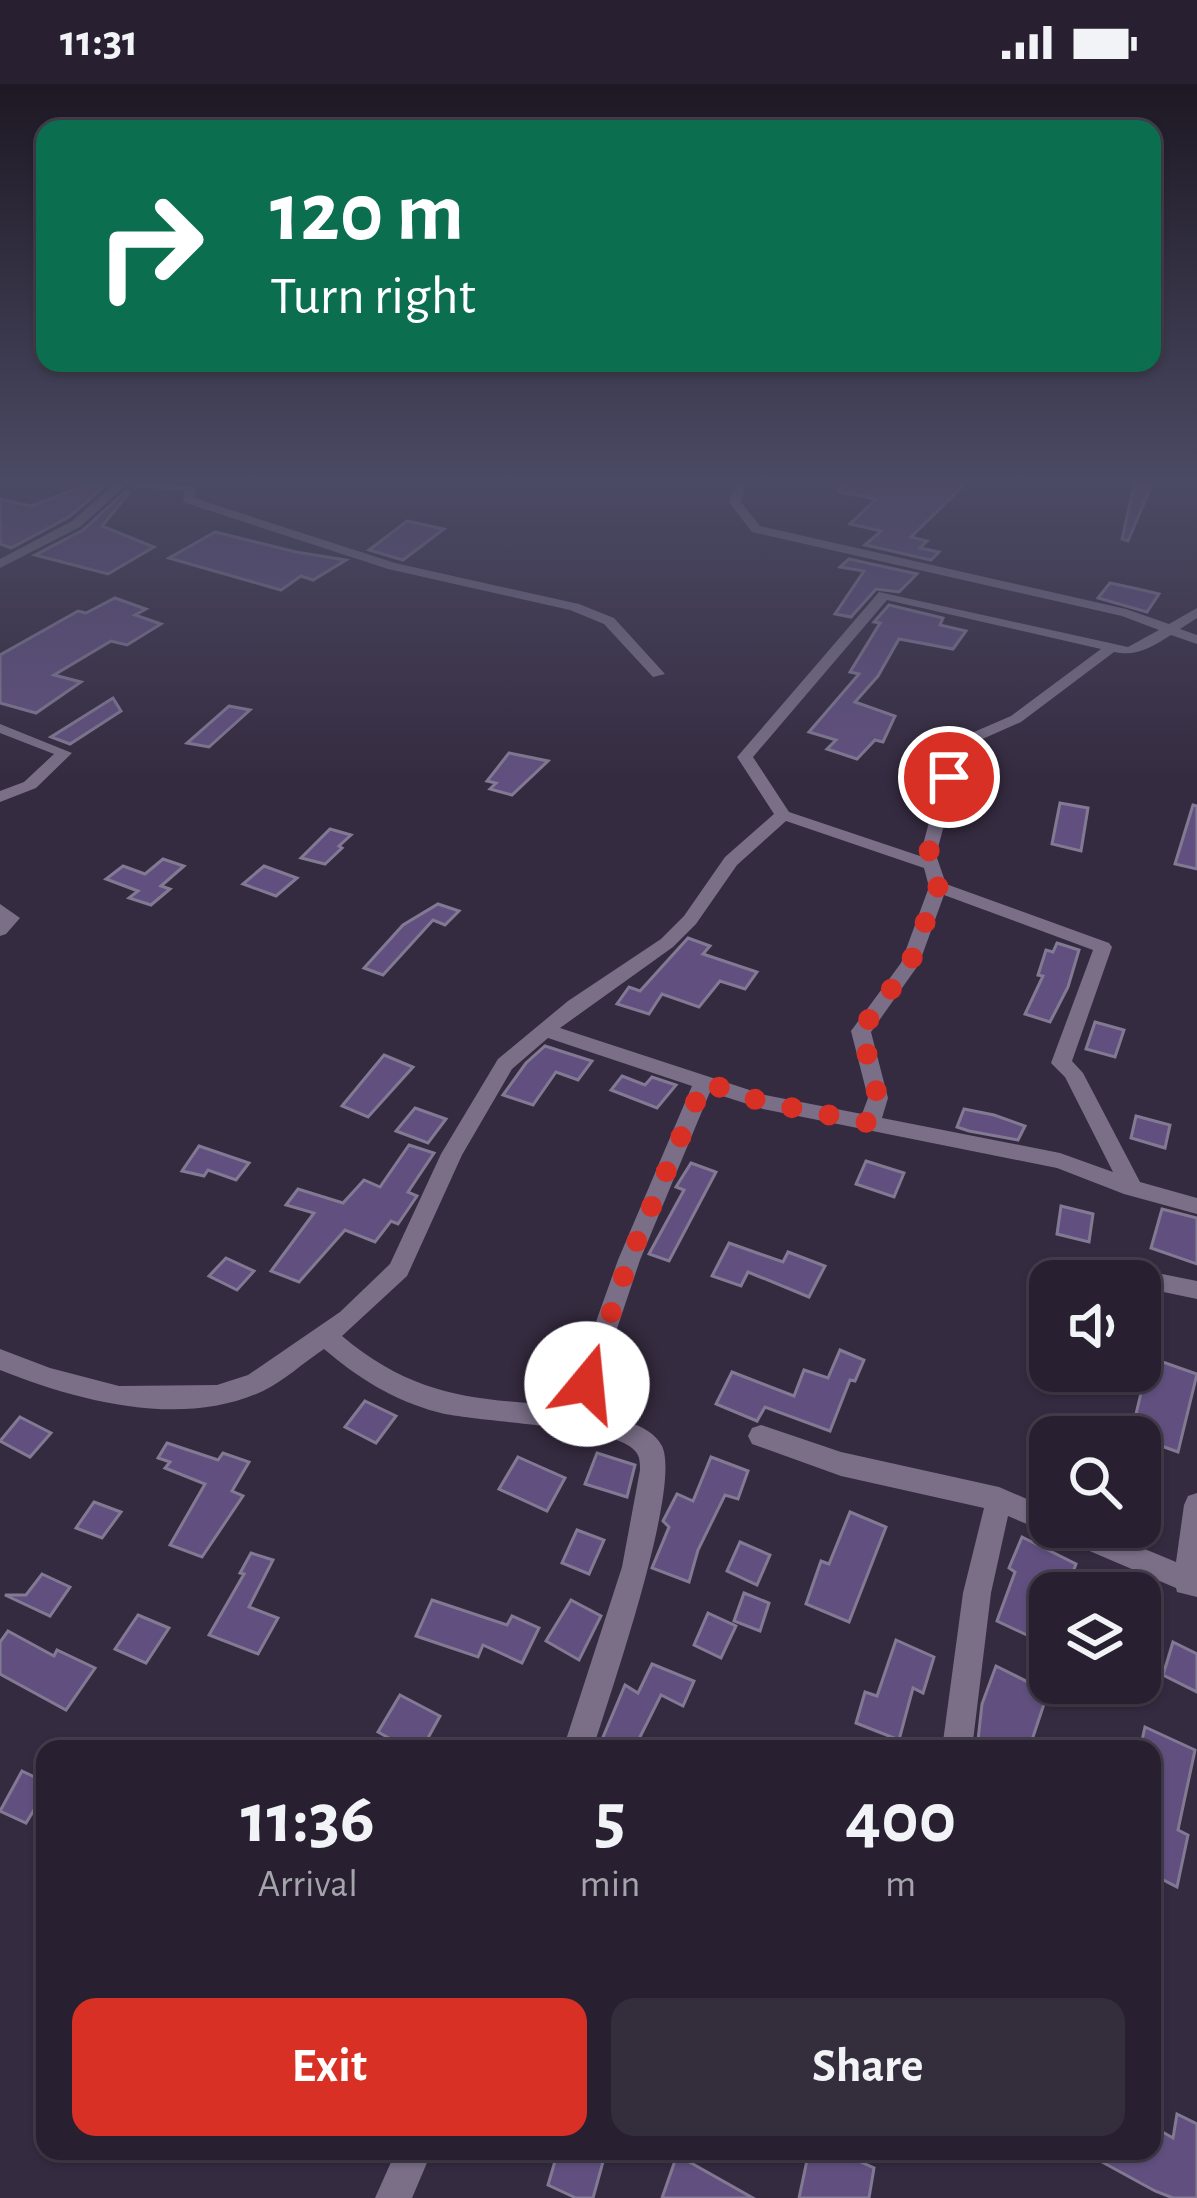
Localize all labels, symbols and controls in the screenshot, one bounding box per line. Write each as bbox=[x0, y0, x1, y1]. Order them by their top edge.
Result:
text: 11:31 bbox=[60, 19, 138, 64]
icon: right bbox=[72, 168, 228, 324]
text: 120 m bbox=[270, 172, 464, 256]
text: Turn right bbox=[270, 270, 476, 324]
pin bbox=[898, 726, 1000, 828]
icon: arrive bbox=[916, 744, 982, 810]
map controls bbox=[1029, 1260, 1161, 1704]
button: sound bbox=[1029, 1260, 1161, 1392]
position arrow bbox=[524, 1321, 650, 1447]
button: search bbox=[1029, 1416, 1161, 1548]
button: layers bbox=[1029, 1572, 1161, 1704]
text: 11:36 bbox=[241, 1783, 375, 1855]
text: 5 bbox=[594, 1783, 625, 1855]
text: 400 bbox=[845, 1783, 956, 1855]
text: Arrival bbox=[258, 1865, 358, 1904]
text: min bbox=[580, 1865, 640, 1904]
text: m bbox=[885, 1865, 916, 1904]
button: Exit bbox=[72, 1998, 587, 2136]
button: Share bbox=[611, 1998, 1125, 2136]

